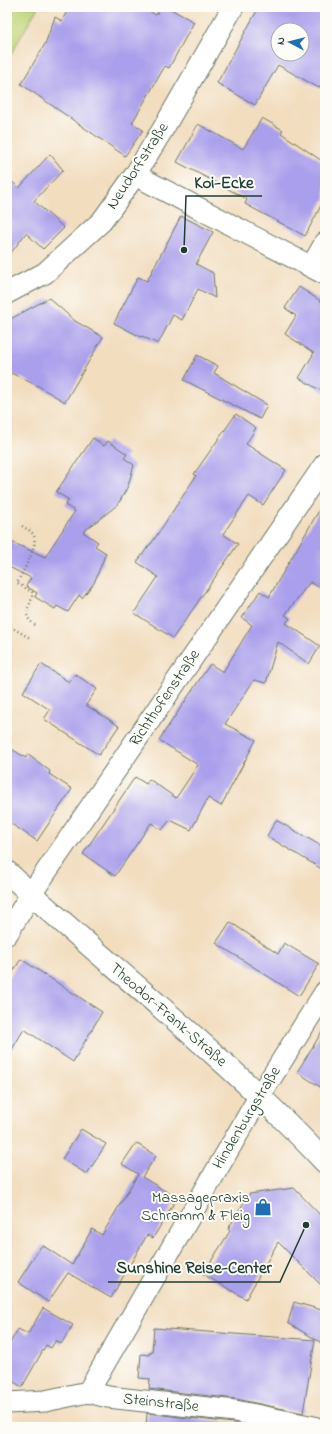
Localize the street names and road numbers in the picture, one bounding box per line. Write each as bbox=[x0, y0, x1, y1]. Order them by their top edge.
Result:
street label: Neudorfstraße bbox=[101, 117, 176, 214]
street label: Richthofenstraße bbox=[123, 644, 207, 751]
street label: Theodor-Frank-Straße bbox=[104, 957, 233, 1073]
street label: Hindenburgstraße bbox=[207, 1061, 288, 1174]
street label: Steinstraße bbox=[122, 1387, 201, 1419]

